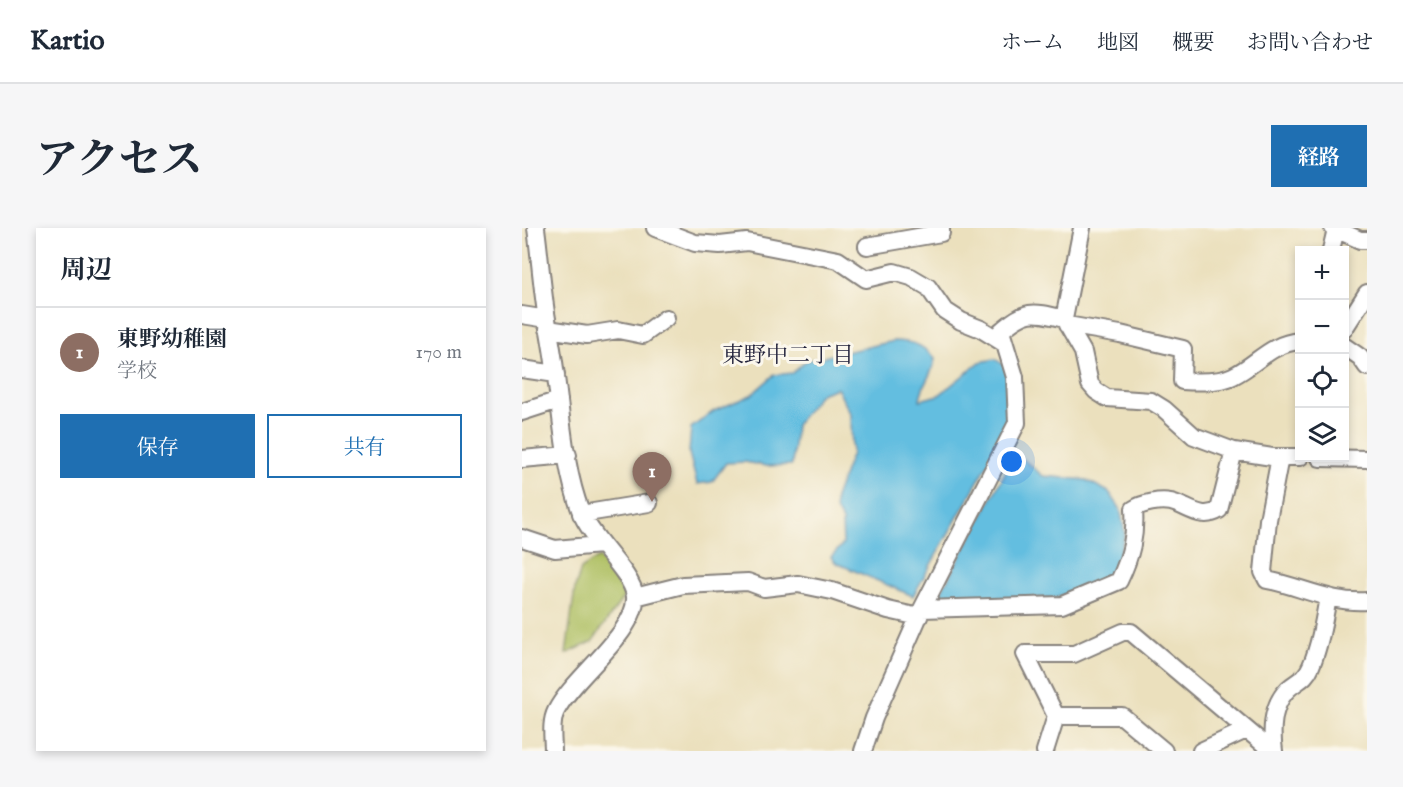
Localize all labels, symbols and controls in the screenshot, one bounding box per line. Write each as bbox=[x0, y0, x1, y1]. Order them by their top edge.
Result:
text: Kartio bbox=[30, 24, 105, 59]
text: ホーム bbox=[1001, 30, 1064, 57]
text: 地図 bbox=[1097, 30, 1139, 57]
text: 概要 bbox=[1172, 30, 1214, 57]
text: お問い合わせ bbox=[1247, 30, 1373, 57]
button: 経路 bbox=[1271, 125, 1367, 187]
text: アクセス bbox=[36, 135, 203, 188]
map controls bbox=[1295, 246, 1349, 462]
button: + bbox=[1295, 246, 1349, 300]
text: 周辺 bbox=[60, 254, 112, 287]
button: − bbox=[1295, 300, 1349, 354]
text: 東野幼稚園 bbox=[117, 326, 227, 354]
text: 1 bbox=[76, 340, 83, 365]
text: 170 m bbox=[416, 340, 462, 365]
district label: 東野中二丁目 bbox=[722, 342, 854, 370]
button: locate bbox=[1295, 354, 1349, 408]
text: 学校 bbox=[117, 359, 157, 384]
button: layers bbox=[1295, 408, 1349, 462]
button: 保存 bbox=[60, 414, 255, 478]
button: 共有 bbox=[267, 414, 462, 478]
your location bbox=[997, 447, 1026, 476]
pin: 1 bbox=[632, 452, 672, 502]

